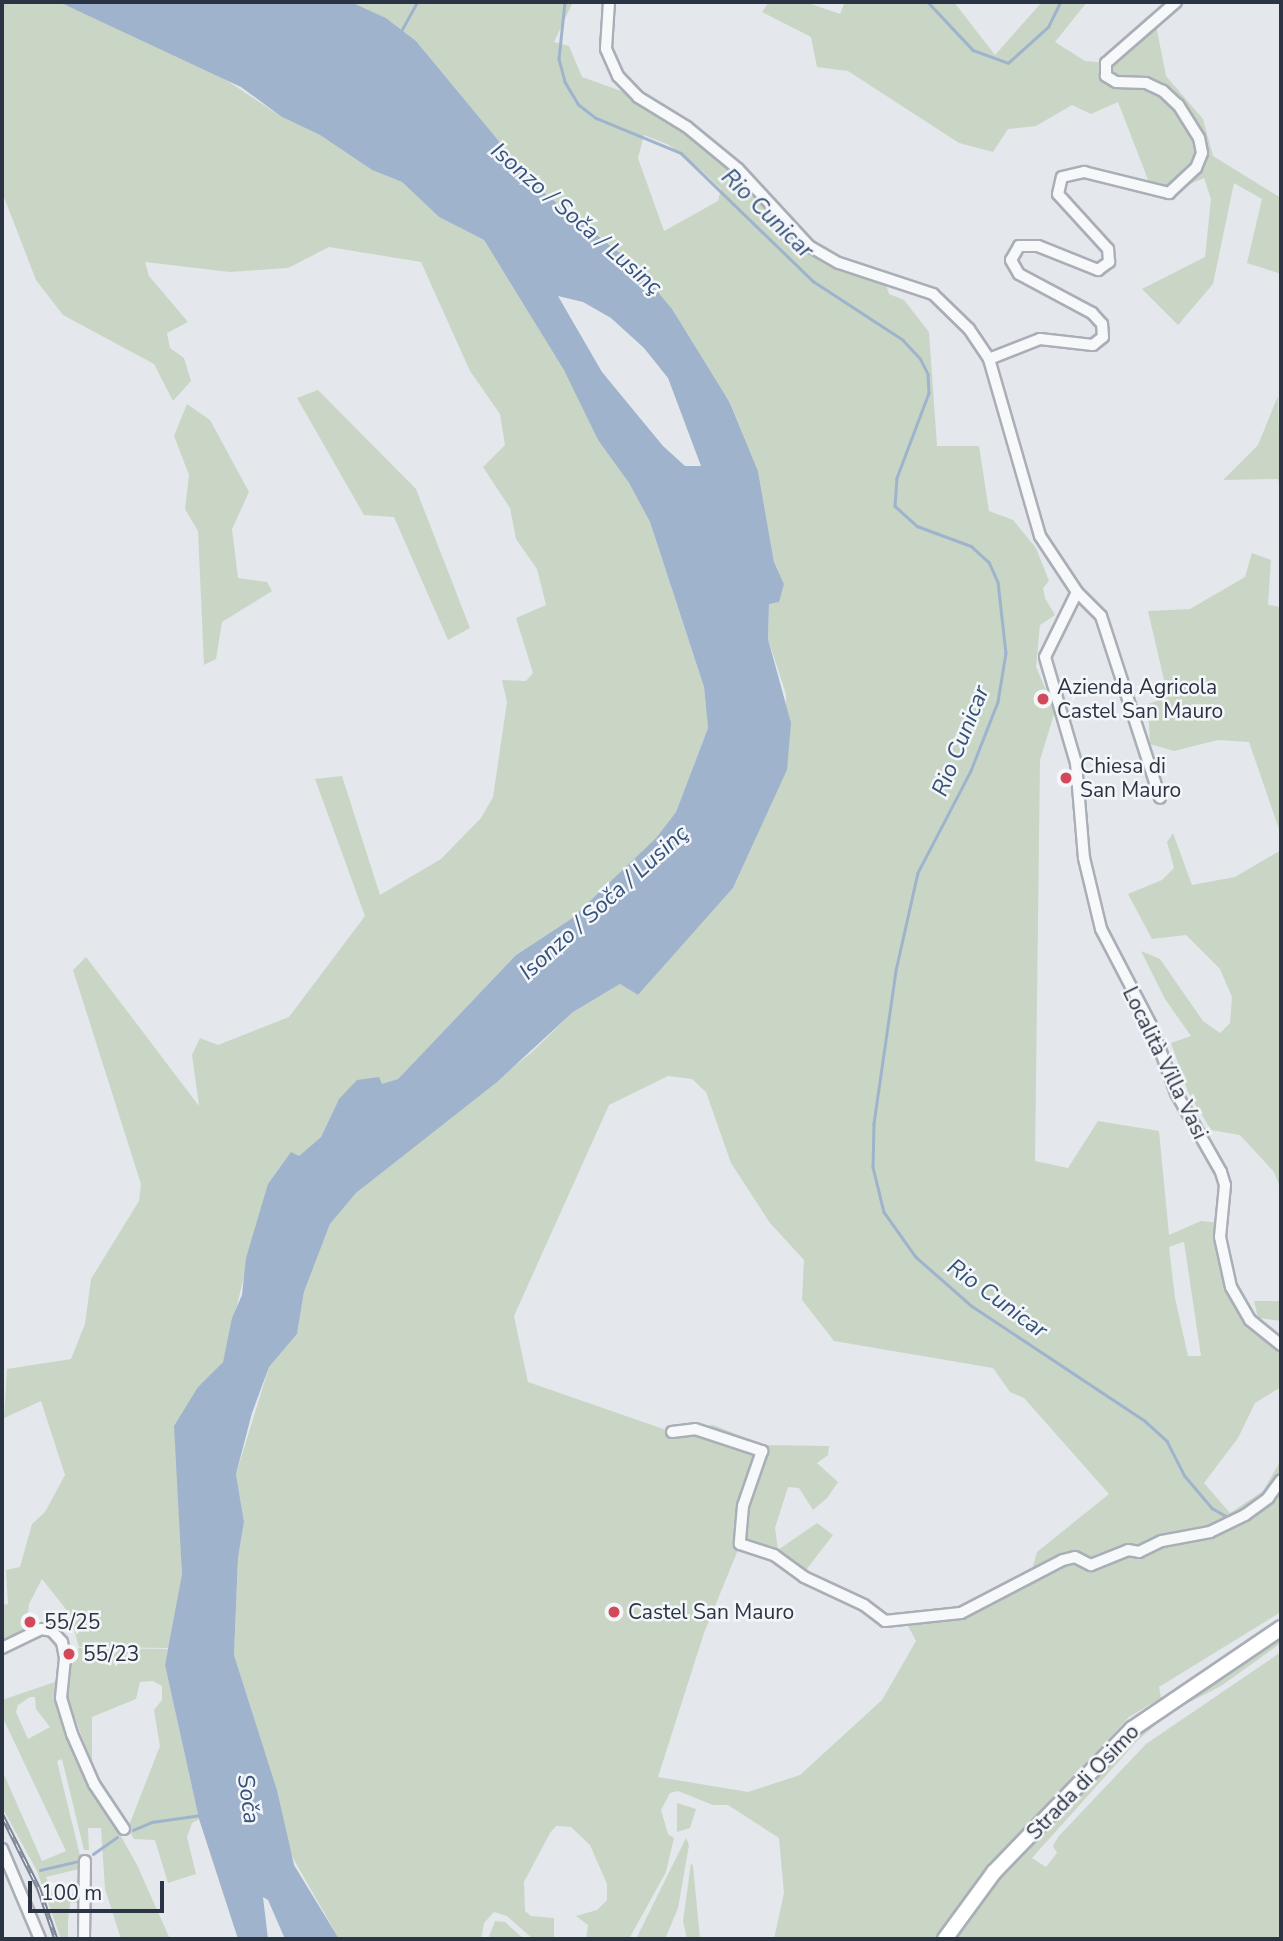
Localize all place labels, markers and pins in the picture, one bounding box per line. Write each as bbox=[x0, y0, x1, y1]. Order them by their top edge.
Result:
place label: Azienda Agricola Castel San Mauro bbox=[1057, 674, 1223, 724]
marker: Azienda Agricola Castel San Mauro bbox=[1035, 691, 1051, 707]
place label: Chiesa di San Mauro bbox=[1080, 753, 1181, 803]
marker: Chiesa di San Mauro bbox=[1058, 770, 1074, 786]
place label: Castel San Mauro bbox=[628, 1599, 794, 1625]
marker: Castel San Mauro bbox=[606, 1604, 622, 1620]
place label: 55/25 bbox=[44, 1609, 100, 1635]
marker: 55/25 bbox=[22, 1614, 38, 1630]
place label: 55/23 bbox=[83, 1641, 139, 1667]
marker: 55/23 bbox=[61, 1646, 77, 1662]

